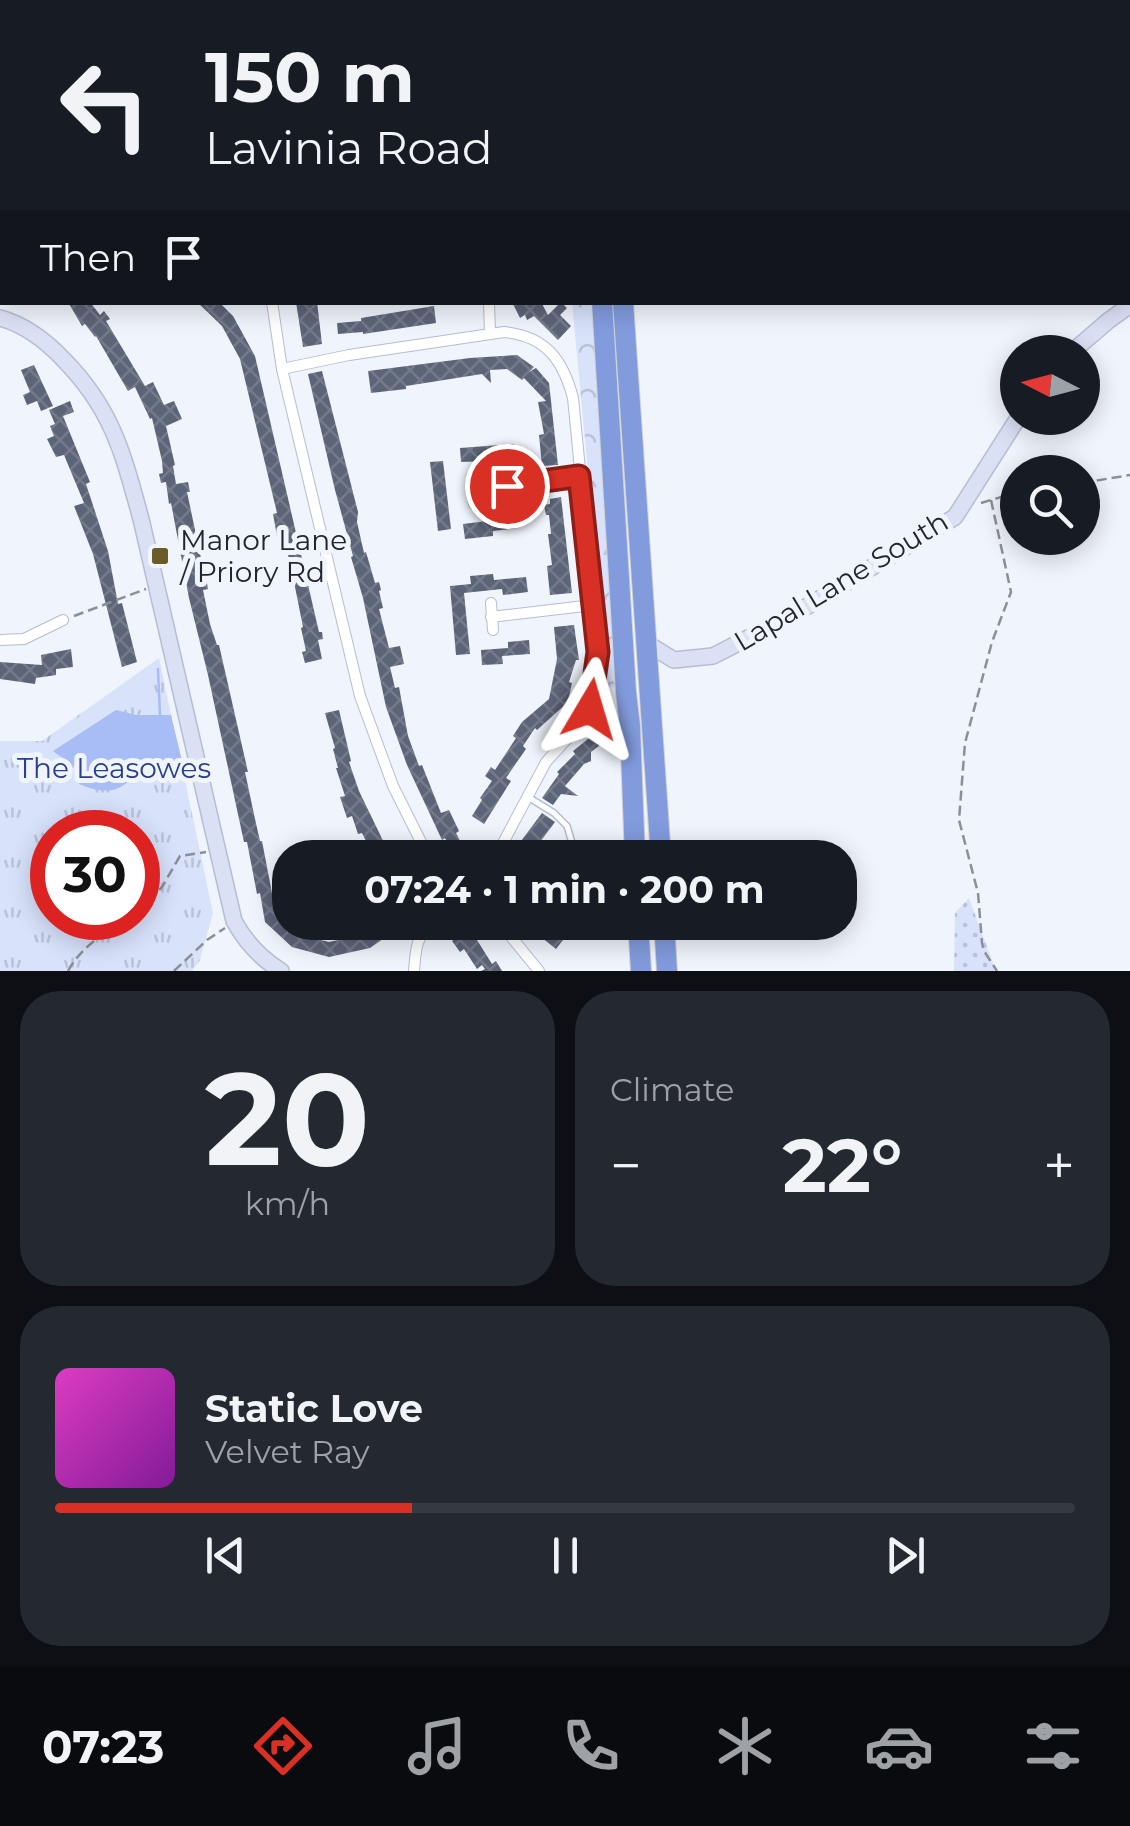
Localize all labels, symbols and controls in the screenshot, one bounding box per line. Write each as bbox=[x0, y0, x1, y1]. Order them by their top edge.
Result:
text: 150 m bbox=[205, 34, 415, 120]
icon: left bbox=[40, 40, 170, 170]
text: Lavinia Road bbox=[205, 120, 493, 175]
icon: arrive bbox=[156, 230, 211, 285]
text: Then bbox=[40, 234, 136, 281]
north arrow bbox=[1000, 335, 1100, 435]
map controls bbox=[1000, 335, 1100, 555]
pin bbox=[465, 444, 550, 529]
button: search bbox=[1000, 455, 1100, 555]
icon: arrive bbox=[480, 459, 535, 514]
street label: Lapal Lane South bbox=[728, 504, 954, 658]
place label: Manor Lane / Priory Rd bbox=[179, 523, 347, 589]
marker: Manor Lane / Priory Rd bbox=[149, 545, 171, 567]
position arrow bbox=[538, 657, 642, 761]
park label: The Leasowes bbox=[17, 751, 211, 785]
speed limit sign: 30 bbox=[30, 810, 160, 940]
text: 07:24 · 1 min · 200 m bbox=[364, 866, 765, 913]
text: 20 bbox=[205, 1039, 370, 1198]
text: Climate bbox=[610, 1070, 734, 1109]
text: 22° bbox=[783, 1119, 902, 1211]
text: − bbox=[610, 1132, 642, 1199]
text: + bbox=[1043, 1132, 1075, 1199]
text: km/h bbox=[245, 1184, 330, 1223]
text: Static Love bbox=[205, 1385, 423, 1432]
text: Velvet Ray bbox=[205, 1432, 370, 1471]
icon: previous bbox=[198, 1528, 253, 1583]
icon: pause bbox=[538, 1528, 593, 1583]
icon: next bbox=[878, 1528, 933, 1583]
icon: directions bbox=[248, 1711, 318, 1781]
icon: music bbox=[402, 1711, 472, 1781]
icon: phone bbox=[556, 1711, 626, 1781]
icon: climate bbox=[710, 1711, 780, 1781]
icon: car bbox=[864, 1711, 934, 1781]
icon: filters bbox=[1018, 1711, 1088, 1781]
text: 07:23 bbox=[42, 1719, 164, 1774]

